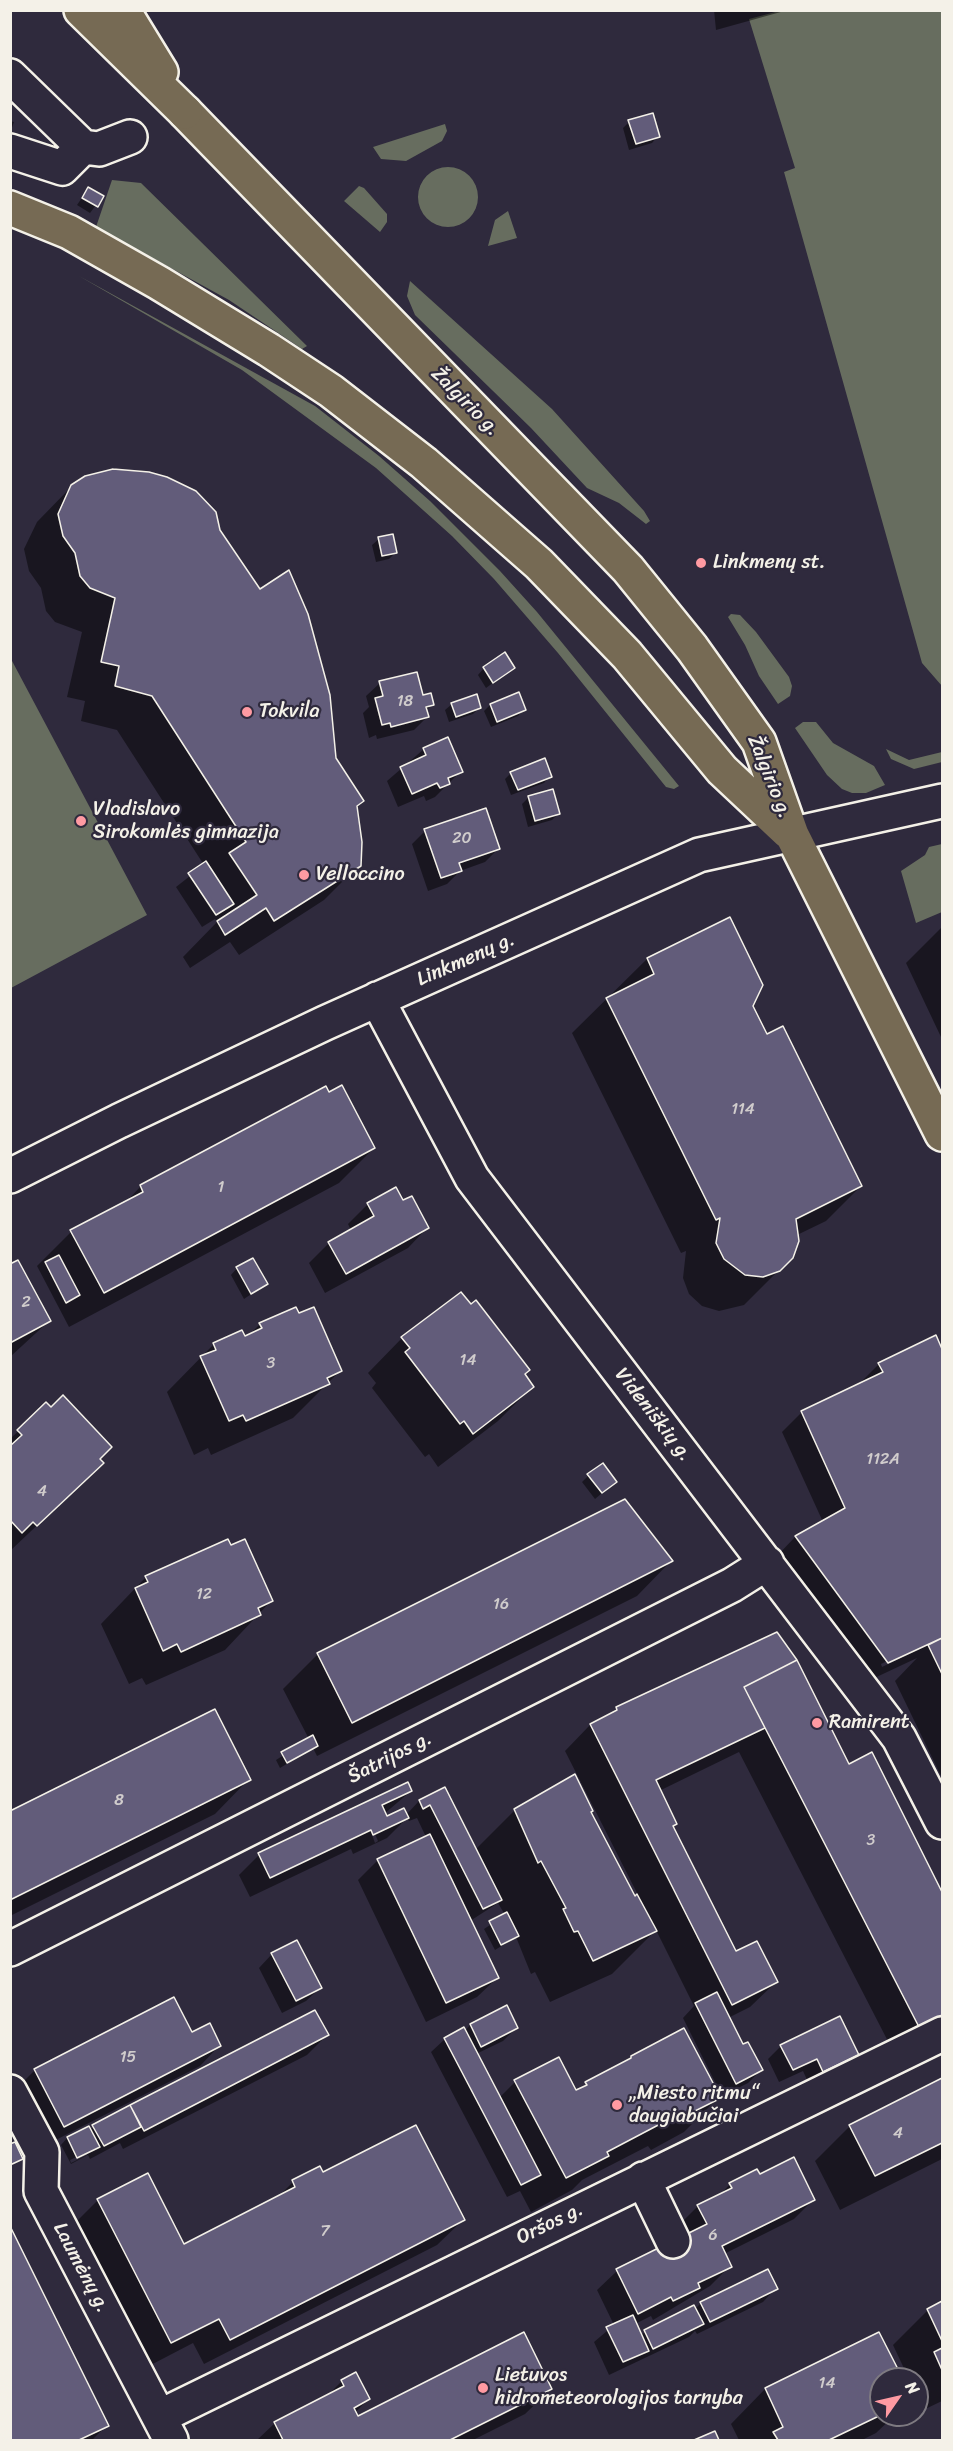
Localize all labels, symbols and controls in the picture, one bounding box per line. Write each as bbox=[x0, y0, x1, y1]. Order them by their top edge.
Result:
street label: Žalgirio g. bbox=[426, 363, 504, 441]
place label: Linkmenų st. bbox=[713, 551, 825, 575]
marker: Linkmenų st. bbox=[694, 556, 708, 570]
house number: 18 bbox=[397, 692, 413, 712]
place label: Tokvila bbox=[259, 700, 320, 724]
marker: Tokvila bbox=[240, 705, 254, 719]
street label: Žalgirio g. bbox=[741, 732, 797, 822]
place label: Vladislavo Sirokomlės gimnazija bbox=[93, 798, 279, 845]
marker: Vladislavo Sirokomlės gimnazija bbox=[74, 814, 88, 828]
house number: 20 bbox=[452, 829, 472, 849]
place label: Velloccino bbox=[316, 863, 405, 887]
marker: Velloccino bbox=[297, 868, 311, 882]
street label: Linkmenų g. bbox=[413, 928, 519, 992]
house number: 114 bbox=[731, 1100, 755, 1120]
house number: 1 bbox=[218, 1178, 224, 1198]
house number: 2 bbox=[21, 1293, 31, 1313]
house number: 14 bbox=[460, 1351, 476, 1371]
house number: 3 bbox=[267, 1354, 275, 1374]
street label: Videniškių g. bbox=[609, 1364, 697, 1466]
house number: 112A bbox=[866, 1450, 900, 1470]
house number: 4 bbox=[37, 1482, 47, 1502]
house number: 12 bbox=[196, 1585, 212, 1605]
house number: 16 bbox=[493, 1595, 509, 1615]
place label: Ramirent bbox=[829, 1711, 909, 1735]
marker: Ramirent bbox=[810, 1716, 824, 1730]
street label: Šatrijos g. bbox=[344, 1727, 436, 1789]
house number: 8 bbox=[114, 1791, 124, 1811]
house number: 3 bbox=[867, 1831, 875, 1851]
house number: 15 bbox=[120, 2048, 136, 2068]
place label: „Miesto ritmu“ daugiabučiai bbox=[629, 2082, 759, 2129]
marker: „Miesto ritmu“ daugiabučiai bbox=[610, 2098, 624, 2112]
house number: 4 bbox=[893, 2124, 903, 2144]
street label: Oršos g. bbox=[513, 2198, 587, 2250]
street label: Laumėnų g. bbox=[47, 2219, 115, 2317]
house number: 7 bbox=[320, 2222, 330, 2242]
house number: 6 bbox=[708, 2226, 718, 2246]
place label: Lietuvos hidrometeorologijos tarnyba bbox=[495, 2364, 743, 2411]
north arrow bbox=[869, 2367, 929, 2427]
house number: 14 bbox=[819, 2374, 835, 2394]
text: N bbox=[898, 2375, 928, 2400]
marker: Lietuvos hidrometeorologijos tarnyba bbox=[476, 2381, 490, 2395]

